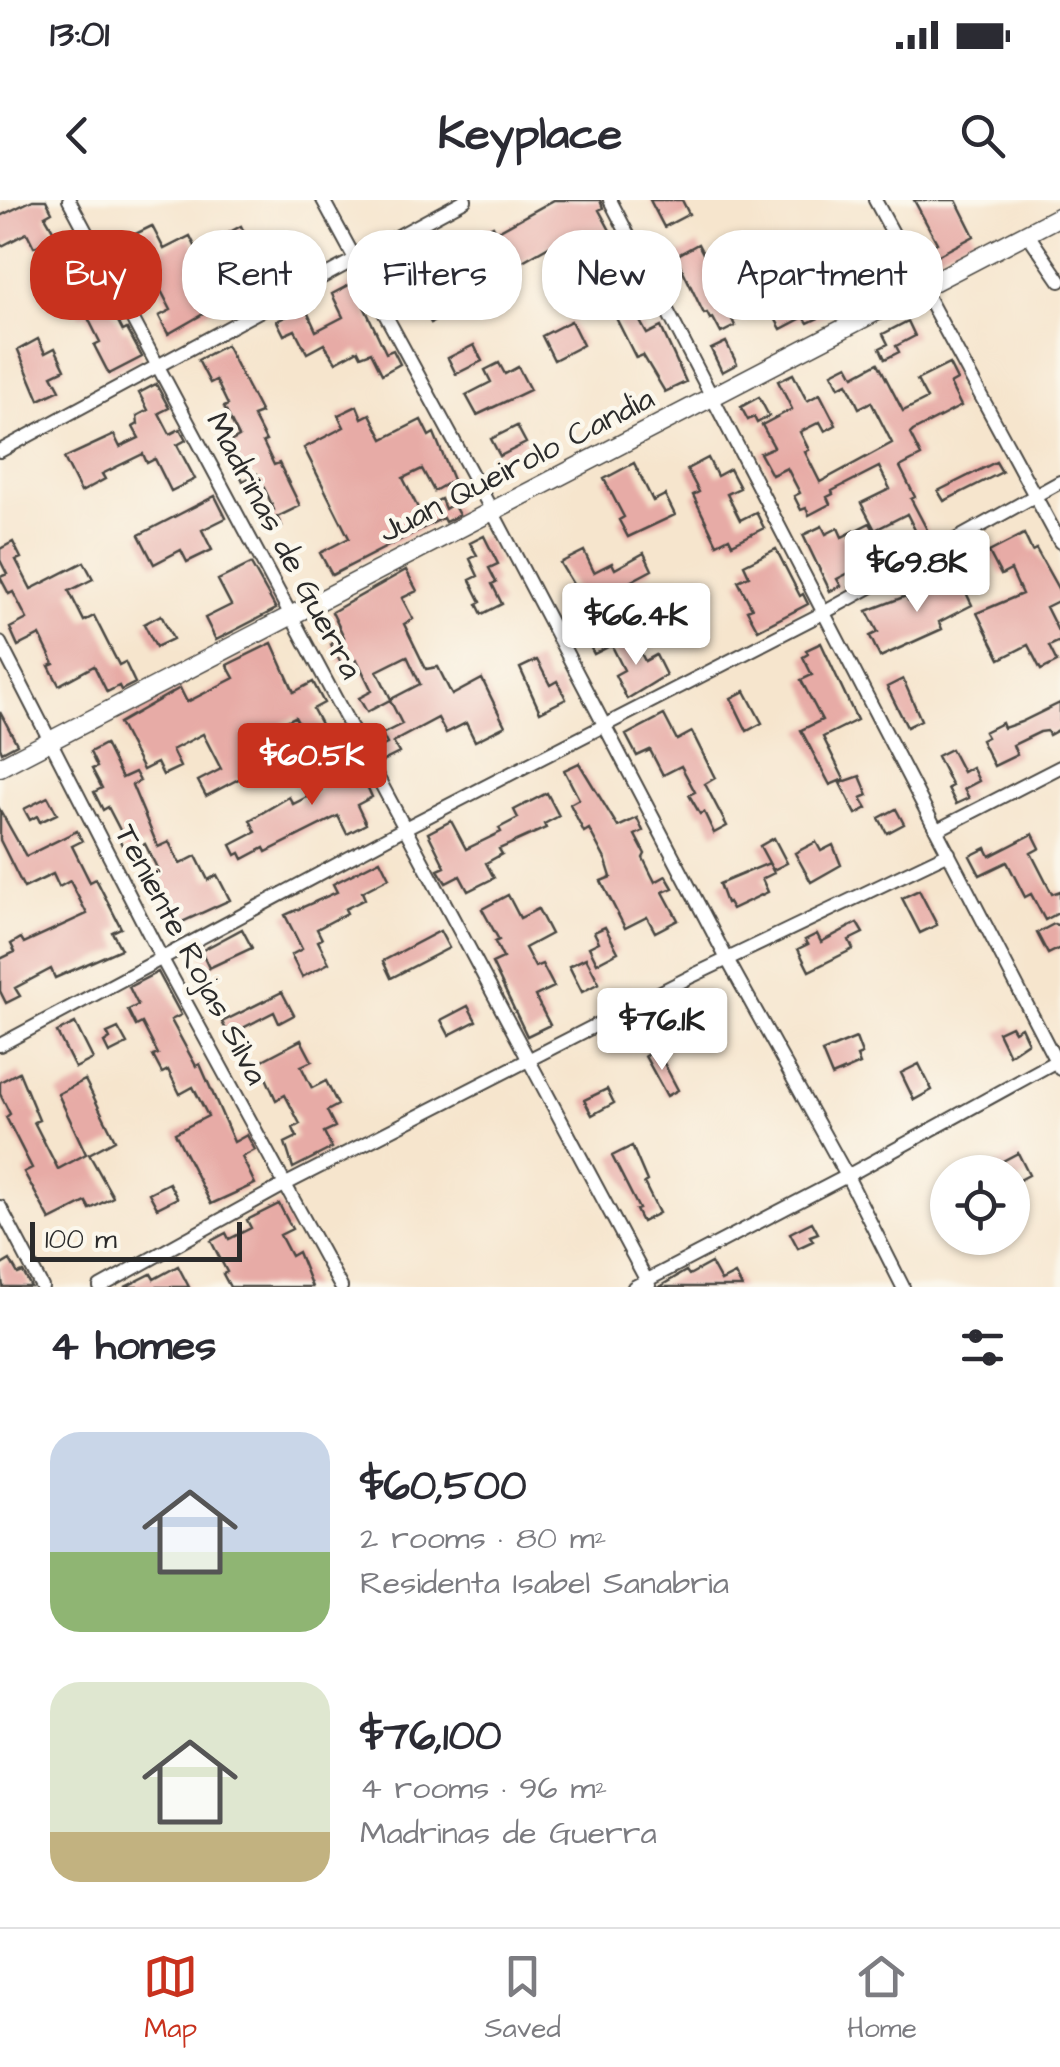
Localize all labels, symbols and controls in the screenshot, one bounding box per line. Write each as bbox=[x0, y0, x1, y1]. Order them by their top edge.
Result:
text: 13:01 bbox=[50, 9, 109, 61]
text: Keyplace bbox=[438, 104, 622, 166]
icon: back bbox=[50, 108, 105, 163]
icon: search bbox=[955, 108, 1010, 163]
chip: Buy bbox=[30, 230, 162, 320]
chip: Rent bbox=[182, 230, 327, 320]
chip: Filters bbox=[347, 230, 522, 320]
chip: New bbox=[542, 230, 682, 320]
chip: Apartment bbox=[702, 230, 943, 320]
street label: Juan Queirolo Candia bbox=[371, 376, 662, 554]
street label: Madrinas de Guerra bbox=[194, 404, 373, 687]
pin: $69.8K bbox=[836, 530, 998, 615]
text: $69.8K bbox=[867, 540, 967, 585]
pin: $66.4K bbox=[555, 583, 717, 668]
text: $66.4K bbox=[584, 593, 688, 638]
pin: $60.5K bbox=[231, 723, 393, 808]
text: $60.5K bbox=[260, 733, 364, 778]
street label: Teniente Rojas Silva bbox=[103, 816, 278, 1093]
pin: $76.1K bbox=[581, 988, 743, 1073]
text: $76.1K bbox=[619, 998, 705, 1043]
map controls bbox=[930, 1155, 1030, 1255]
button: locate bbox=[930, 1155, 1030, 1255]
scale bar bbox=[30, 1217, 242, 1262]
text: 100 m bbox=[45, 1220, 117, 1259]
text: 4 homes bbox=[50, 1318, 216, 1376]
icon: filters bbox=[955, 1320, 1010, 1375]
text: $60,500 bbox=[360, 1458, 526, 1516]
icon: home bbox=[130, 1472, 250, 1592]
text: 2 rooms · 80 m² bbox=[360, 1516, 607, 1561]
text: Residenta Isabel Sanabria bbox=[360, 1561, 729, 1606]
text: $76,100 bbox=[360, 1708, 501, 1766]
icon: home bbox=[130, 1722, 250, 1842]
text: 4 rooms · 96 m² bbox=[360, 1766, 607, 1811]
text: Madrinas de Guerra bbox=[360, 1811, 657, 1856]
tab: Map bbox=[143, 1949, 198, 2048]
tab: Saved bbox=[485, 1949, 561, 2048]
tab: Home bbox=[847, 1949, 917, 2048]

